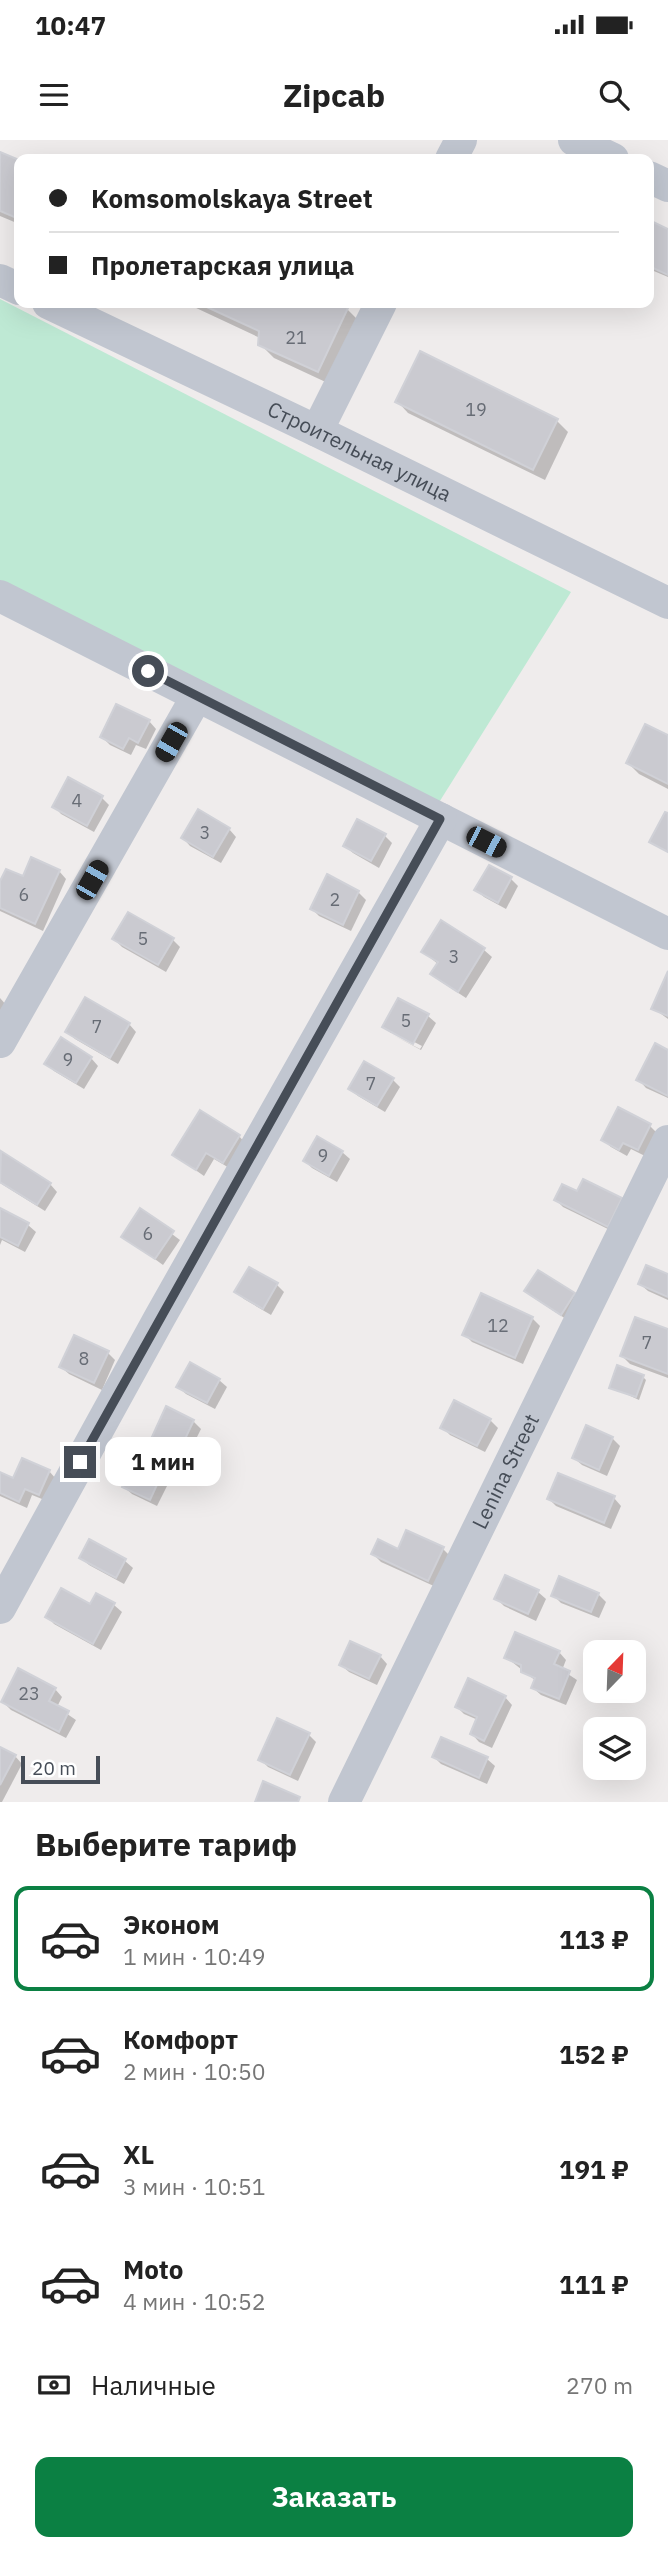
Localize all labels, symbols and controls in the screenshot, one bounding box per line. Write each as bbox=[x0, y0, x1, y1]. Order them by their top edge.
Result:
text: 10:47 bbox=[35, 8, 106, 42]
text: Zipcab bbox=[283, 74, 385, 116]
icon: menu bbox=[35, 76, 73, 114]
icon: search bbox=[595, 76, 633, 114]
text: Komsomolskaya Street bbox=[91, 181, 373, 215]
text: Пролетарская улица bbox=[91, 248, 354, 282]
house number: 21 bbox=[285, 326, 307, 349]
street label: Строительная улица bbox=[263, 394, 456, 508]
house number: 19 bbox=[465, 398, 487, 421]
route start bbox=[132, 655, 164, 687]
car bbox=[152, 719, 191, 765]
house number: 4 bbox=[72, 789, 83, 812]
house number: 3 bbox=[200, 821, 210, 844]
car bbox=[463, 823, 510, 861]
car bbox=[73, 857, 112, 903]
house number: 6 bbox=[19, 883, 29, 906]
house number: 2 bbox=[330, 888, 340, 911]
house number: 5 bbox=[138, 927, 148, 950]
house number: 3 bbox=[449, 945, 459, 968]
house number: 5 bbox=[401, 1009, 411, 1032]
house number: 7 bbox=[92, 1015, 102, 1038]
house number: 9 bbox=[63, 1048, 73, 1071]
house number: 7 bbox=[366, 1072, 376, 1095]
house number: 9 bbox=[318, 1144, 328, 1167]
house number: 6 bbox=[143, 1222, 153, 1245]
house number: 12 bbox=[487, 1314, 509, 1337]
house number: 7 bbox=[642, 1331, 652, 1354]
house number: 8 bbox=[79, 1347, 89, 1370]
street label: Lenina Street bbox=[465, 1409, 545, 1533]
callout: 1 мин bbox=[104, 1438, 220, 1486]
route end bbox=[64, 1446, 96, 1478]
text: 1 мин bbox=[131, 1446, 195, 1476]
north arrow bbox=[583, 1640, 646, 1703]
map controls bbox=[583, 1640, 646, 1780]
house number: 23 bbox=[18, 1682, 40, 1705]
button: layers bbox=[583, 1717, 646, 1780]
scale bar bbox=[21, 1753, 100, 1785]
text: 20 m bbox=[32, 1756, 76, 1780]
text: Выберите тариф bbox=[35, 1823, 297, 1865]
icon: car bbox=[39, 1907, 102, 1970]
text: Эконом bbox=[123, 1907, 220, 1941]
text: 113 ₽ bbox=[559, 1922, 629, 1956]
text: 1 мин · 10:49 bbox=[123, 1941, 266, 1971]
icon: car bbox=[39, 2022, 102, 2085]
text: Комфорт bbox=[123, 2022, 238, 2056]
text: 152 ₽ bbox=[559, 2037, 629, 2071]
text: 2 мин · 10:50 bbox=[123, 2056, 266, 2086]
icon: car bbox=[39, 2137, 102, 2200]
text: XL bbox=[123, 2137, 154, 2171]
text: 191 ₽ bbox=[559, 2152, 629, 2186]
text: 3 мин · 10:51 bbox=[123, 2171, 266, 2201]
icon: car bbox=[39, 2252, 102, 2315]
text: Moto bbox=[123, 2252, 183, 2286]
text: 111 ₽ bbox=[559, 2267, 629, 2301]
text: 4 мин · 10:52 bbox=[123, 2286, 266, 2316]
icon: cash bbox=[35, 2366, 73, 2404]
text: Наличные bbox=[91, 2368, 216, 2402]
text: 270 m bbox=[566, 2370, 633, 2400]
button: Заказать bbox=[35, 2457, 633, 2537]

